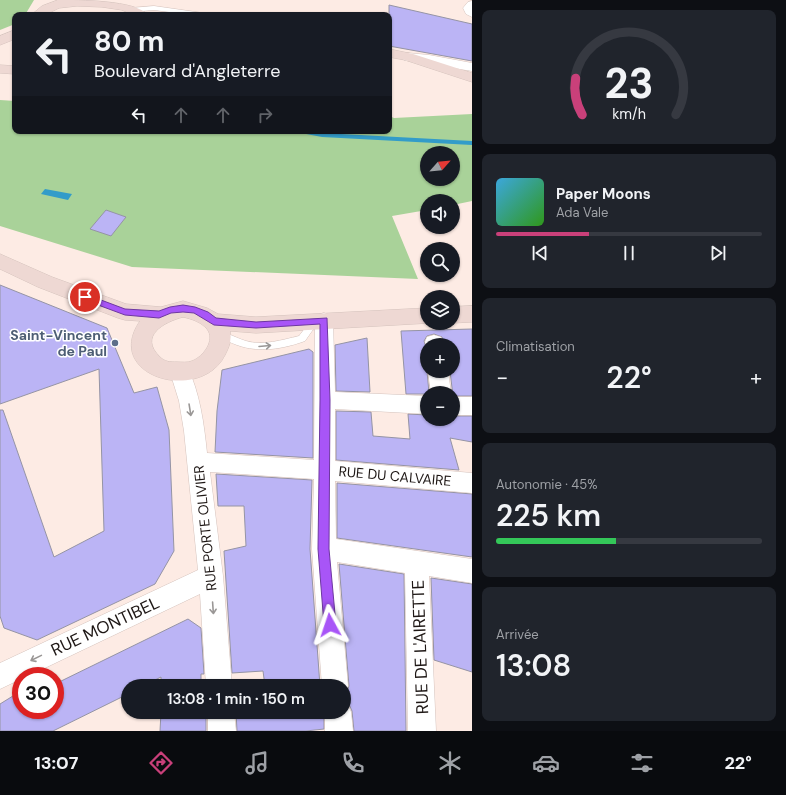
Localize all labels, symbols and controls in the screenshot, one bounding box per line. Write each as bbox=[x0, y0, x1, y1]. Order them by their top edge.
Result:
text: 80 m bbox=[94, 23, 164, 60]
icon: left bbox=[28, 28, 80, 80]
text: 23 bbox=[604, 57, 654, 111]
text: Boulevard d'Angleterre bbox=[94, 59, 280, 83]
icon: left bbox=[128, 104, 150, 126]
icon: ahead bbox=[170, 104, 192, 126]
icon: ahead bbox=[212, 104, 234, 126]
icon: right bbox=[254, 104, 276, 126]
text: km/h bbox=[612, 105, 646, 123]
north arrow bbox=[420, 146, 460, 186]
map controls bbox=[420, 146, 460, 426]
text: Paper Moons bbox=[556, 184, 651, 204]
button: sound bbox=[420, 194, 460, 234]
text: Ada Vale bbox=[556, 204, 608, 221]
button: search bbox=[420, 242, 460, 282]
icon: previous bbox=[529, 242, 551, 264]
icon: pause bbox=[618, 242, 640, 264]
icon: next bbox=[707, 242, 729, 264]
pin bbox=[68, 280, 102, 314]
icon: arrive bbox=[74, 286, 96, 308]
button: layers bbox=[420, 290, 460, 330]
place label: Saint-Vincent de Paul bbox=[10, 326, 107, 360]
marker: Saint-Vincent de Paul bbox=[110, 338, 120, 348]
button: + bbox=[420, 338, 460, 378]
text: Climatisation bbox=[496, 338, 575, 355]
one-way arrow bbox=[258, 343, 271, 350]
text: 22° bbox=[606, 358, 652, 397]
text: − bbox=[496, 363, 508, 392]
text: + bbox=[750, 363, 762, 392]
button: − bbox=[420, 386, 460, 426]
one-way arrow bbox=[186, 403, 194, 416]
street label: RUE DU CALVAIRE bbox=[338, 462, 452, 490]
street label: RUE PORTE OLIVIER bbox=[189, 464, 221, 592]
text: Autonomie · 45% bbox=[496, 476, 597, 493]
text: 225 km bbox=[496, 496, 601, 535]
street label: RUE DE L'AIRETTE bbox=[407, 579, 433, 715]
street label: RUE MONTIBEL bbox=[47, 591, 163, 661]
one-way arrow bbox=[210, 601, 217, 614]
position arrow bbox=[309, 604, 351, 646]
text: Arrivée bbox=[496, 626, 539, 643]
text: 13:08 bbox=[496, 646, 571, 685]
one-way arrow bbox=[30, 655, 42, 662]
speed limit sign: 30 bbox=[12, 667, 64, 719]
text: 13:08 · 1 min · 150 m bbox=[167, 689, 305, 709]
icon: directions bbox=[147, 749, 175, 777]
icon: music bbox=[243, 749, 271, 777]
icon: phone bbox=[339, 749, 367, 777]
icon: climate bbox=[436, 749, 464, 777]
icon: car bbox=[532, 749, 560, 777]
icon: filters bbox=[628, 749, 656, 777]
text: 13:07 bbox=[34, 751, 78, 775]
text: 22° bbox=[724, 751, 752, 775]

